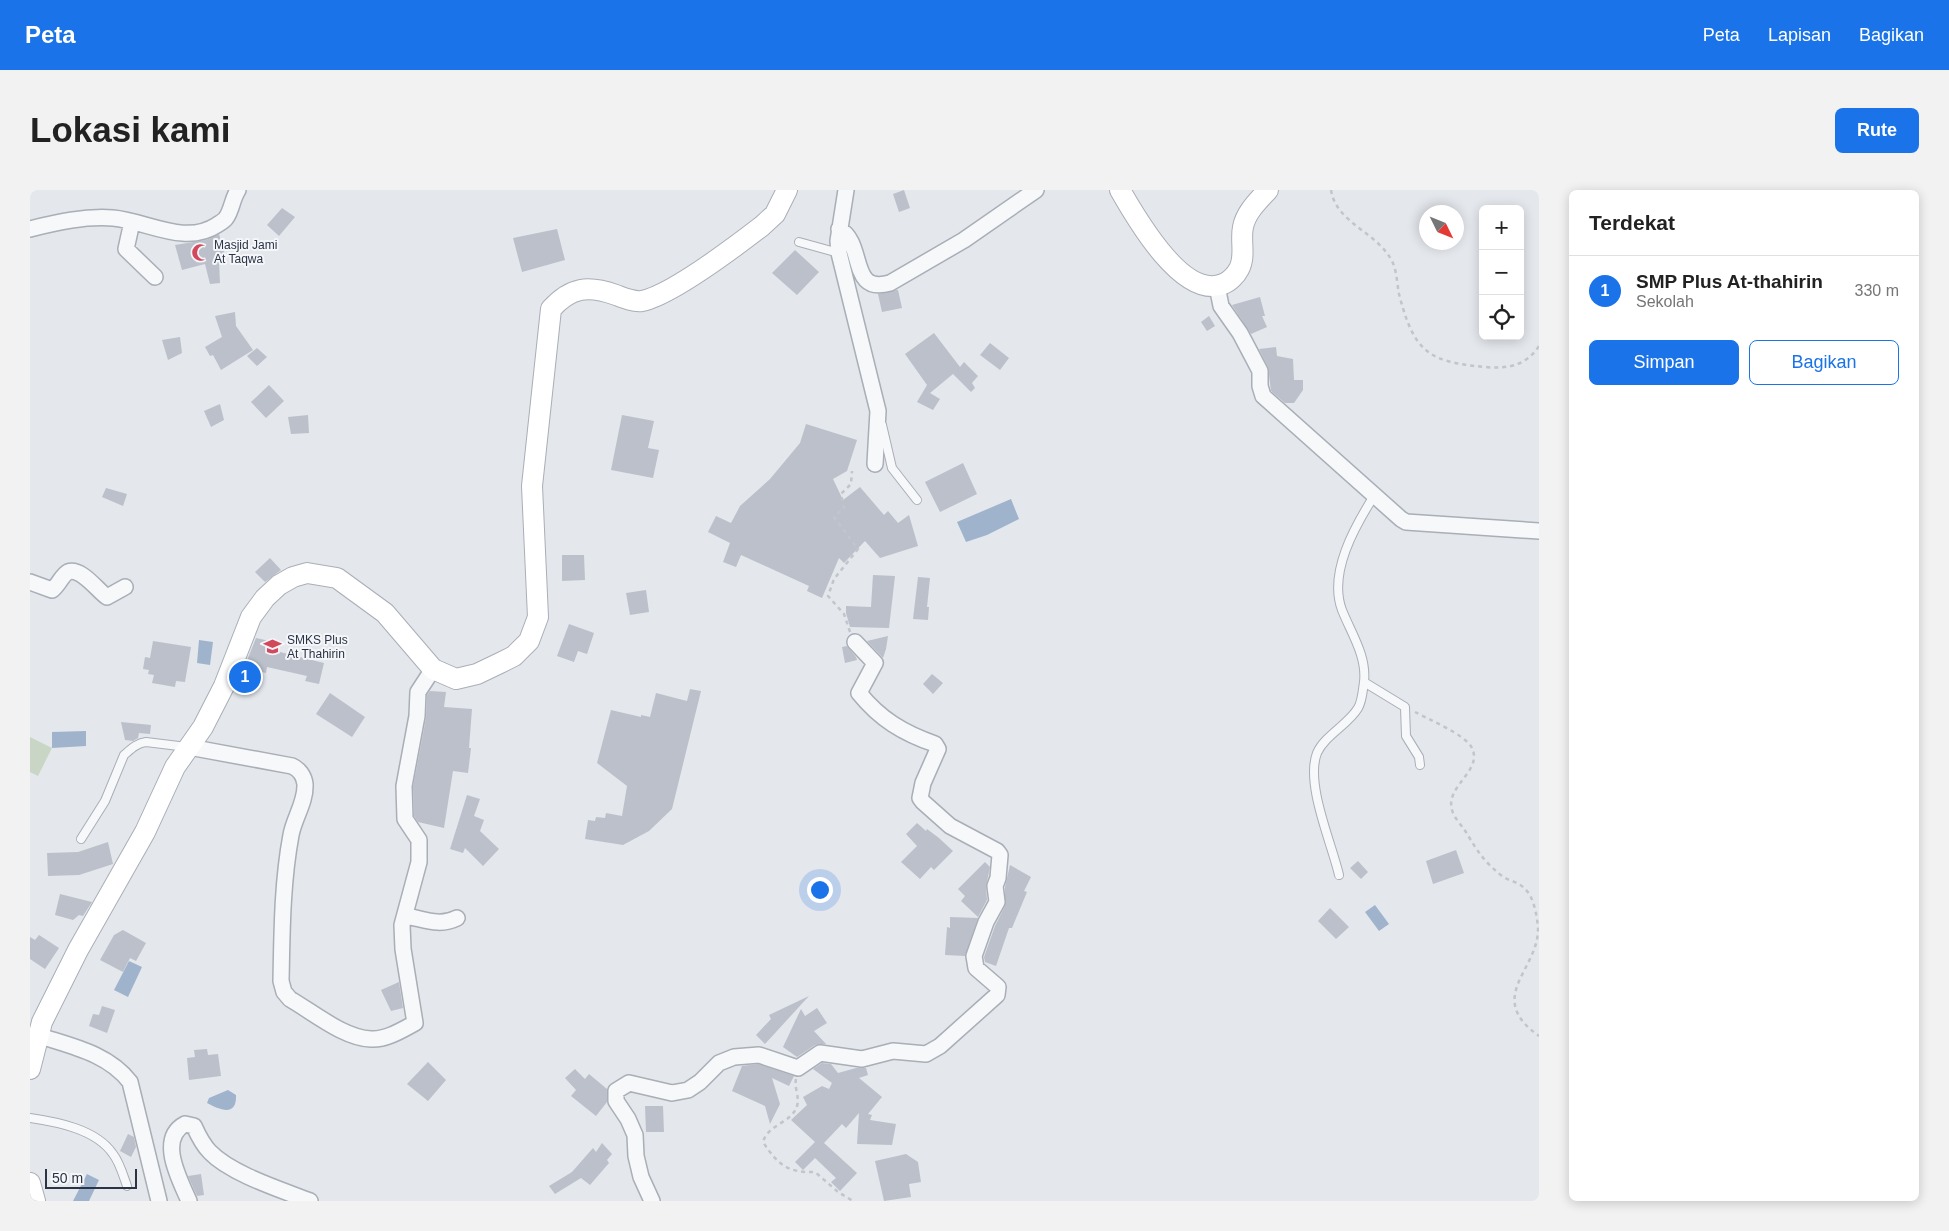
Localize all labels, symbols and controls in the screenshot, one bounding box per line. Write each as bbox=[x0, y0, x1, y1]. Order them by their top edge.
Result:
text: Peta bbox=[25, 21, 76, 48]
text: Peta bbox=[1703, 25, 1740, 45]
text: Lapisan bbox=[1768, 25, 1831, 45]
text: Bagikan bbox=[1859, 25, 1924, 45]
button: Rute bbox=[1835, 108, 1919, 153]
text: Lokasi kami bbox=[30, 110, 230, 149]
north arrow bbox=[1419, 205, 1464, 250]
map controls bbox=[1479, 205, 1524, 340]
button: + bbox=[1479, 205, 1524, 250]
text: Terdekat bbox=[1589, 211, 1675, 234]
place label: Masjid Jami At Taqwa bbox=[214, 238, 277, 266]
mosque icon: Masjid Jami At Taqwa bbox=[190, 242, 210, 262]
button: − bbox=[1479, 250, 1524, 295]
text: SMP Plus At-thahirin bbox=[1636, 271, 1823, 292]
text: 1 bbox=[1601, 282, 1609, 299]
text: 330 m bbox=[1855, 282, 1899, 299]
text: Sekolah bbox=[1636, 293, 1694, 310]
button: locate bbox=[1479, 295, 1524, 340]
button: Simpan bbox=[1589, 340, 1739, 385]
button: Bagikan bbox=[1749, 340, 1899, 385]
place label: SMKS Plus At Thahirin bbox=[287, 633, 348, 661]
school or university icon: SMKS Plus At Thahirin bbox=[263, 637, 283, 657]
pin: 1 bbox=[229, 658, 261, 696]
your location bbox=[807, 877, 833, 903]
scale bar bbox=[45, 1166, 138, 1189]
text: 50 m bbox=[52, 1170, 83, 1186]

